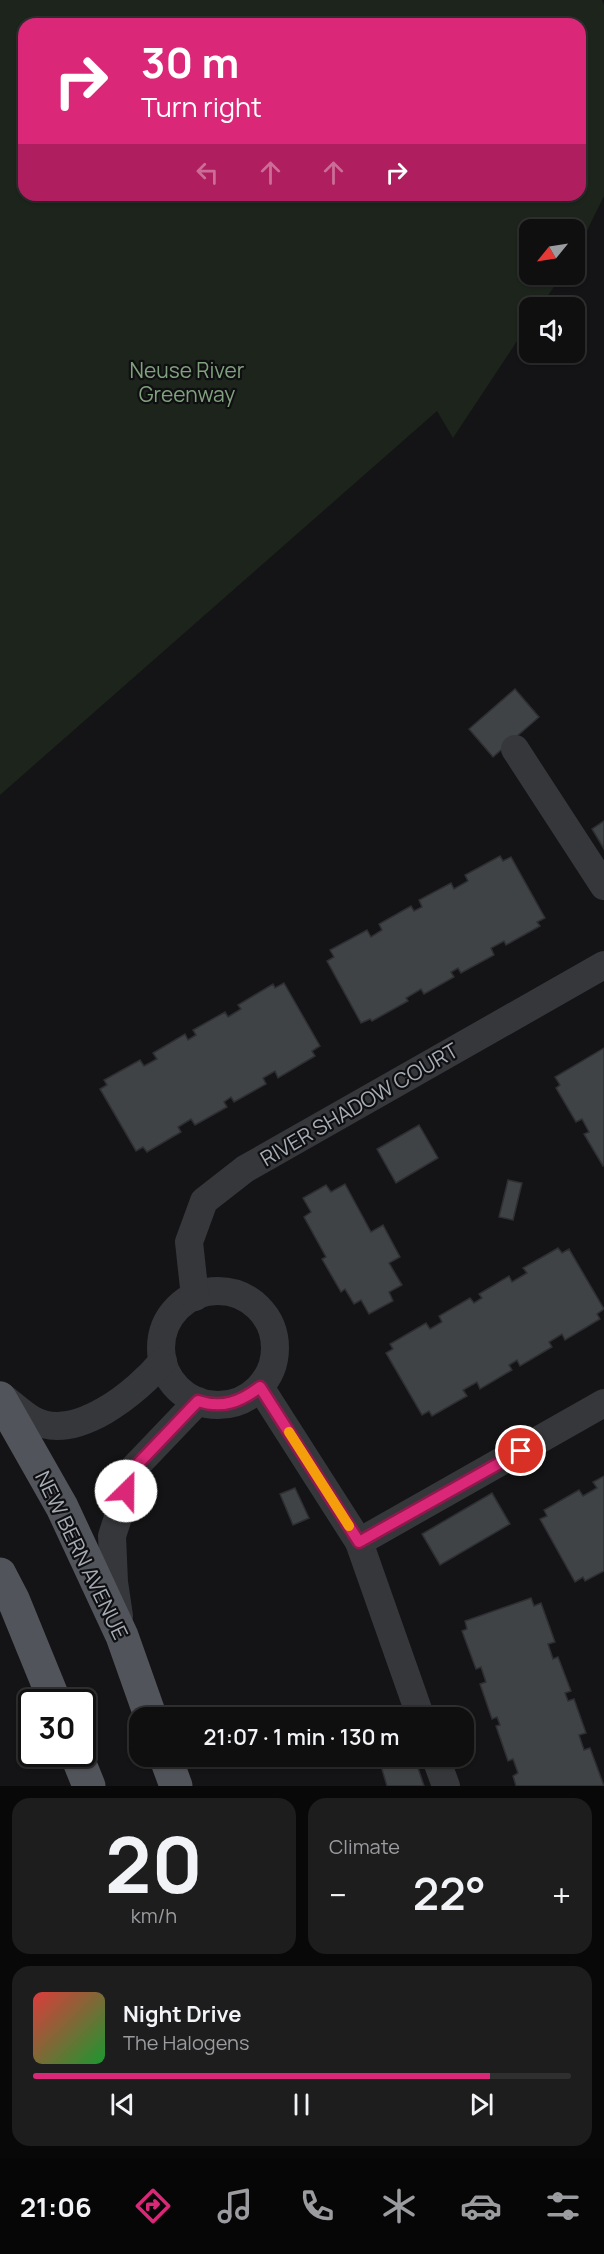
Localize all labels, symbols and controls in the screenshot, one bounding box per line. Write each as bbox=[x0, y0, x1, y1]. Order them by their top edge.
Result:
text: 30 m bbox=[141, 33, 239, 91]
icon: right bbox=[42, 42, 120, 120]
text: Turn right bbox=[141, 88, 262, 125]
icon: left bbox=[191, 156, 224, 189]
icon: ahead bbox=[254, 156, 287, 189]
icon: ahead bbox=[317, 156, 350, 189]
icon: right bbox=[380, 156, 413, 189]
north arrow bbox=[519, 219, 585, 285]
map controls bbox=[519, 219, 585, 363]
button: sound bbox=[519, 297, 585, 363]
park label: Neuse River Greenway bbox=[130, 356, 245, 408]
street label: RIVER SHADOW COURT bbox=[255, 1036, 463, 1172]
pin bbox=[495, 1425, 546, 1476]
icon: arrive bbox=[504, 1434, 537, 1467]
position arrow bbox=[94, 1459, 158, 1523]
street label: NEW BERN AVENUE bbox=[29, 1466, 135, 1644]
speed limit sign: 30 bbox=[18, 1689, 96, 1767]
text: 21:07 · 1 min · 130 m bbox=[203, 1722, 400, 1752]
text: 20 bbox=[105, 1810, 203, 1916]
text: Climate bbox=[329, 1833, 400, 1860]
text: 22° bbox=[413, 1862, 486, 1924]
text: − bbox=[329, 1872, 347, 1917]
text: + bbox=[552, 1872, 571, 1917]
text: km/h bbox=[131, 1902, 177, 1929]
text: Night Drive bbox=[123, 1999, 242, 2029]
text: The Halogens bbox=[123, 2029, 249, 2056]
icon: previous bbox=[106, 2088, 139, 2121]
icon: pause bbox=[285, 2088, 318, 2121]
icon: next bbox=[465, 2088, 498, 2121]
icon: directions bbox=[132, 2185, 174, 2227]
icon: music bbox=[214, 2185, 256, 2227]
icon: phone bbox=[296, 2185, 338, 2227]
icon: climate bbox=[378, 2185, 420, 2227]
icon: car bbox=[460, 2185, 502, 2227]
icon: filters bbox=[542, 2185, 584, 2227]
text: 21:06 bbox=[20, 2188, 92, 2225]

